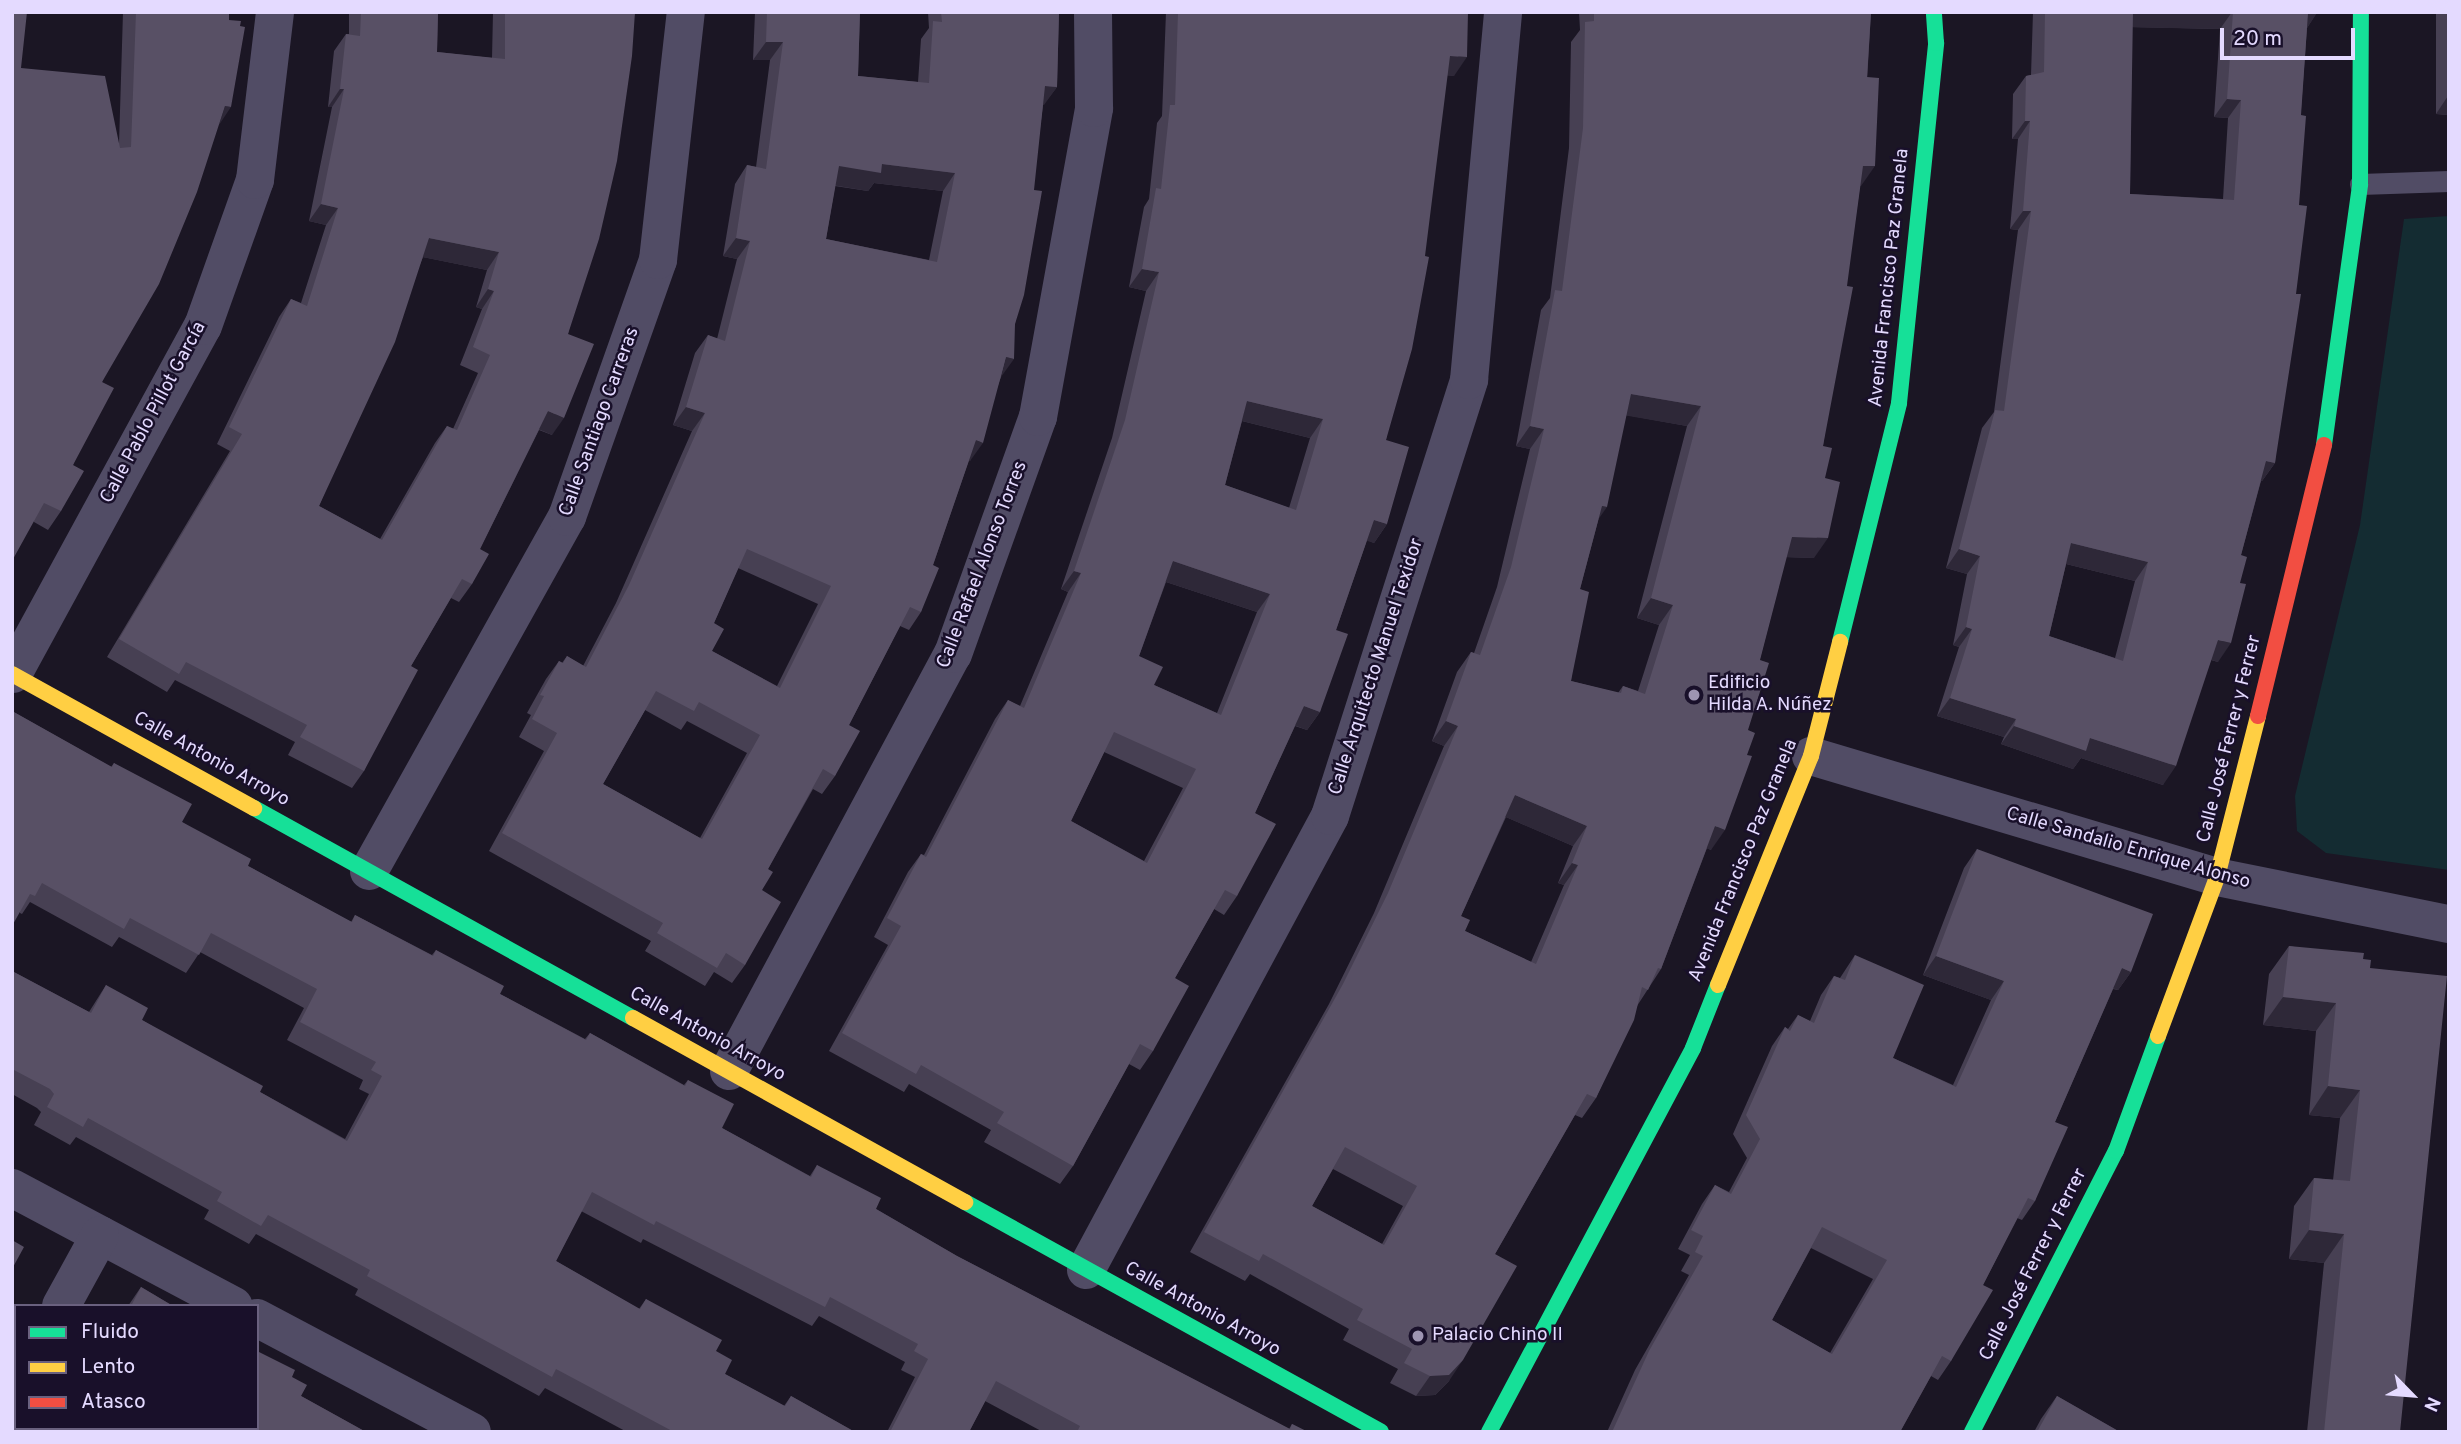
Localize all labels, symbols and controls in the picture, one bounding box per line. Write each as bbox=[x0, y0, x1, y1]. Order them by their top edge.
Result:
scale bar bbox=[2223, 14, 2358, 58]
text: 20 m bbox=[2233, 26, 2282, 53]
street label: Avenida Francisco Paz Granela bbox=[1865, 147, 1915, 409]
street label: Calle Pablo Pillot García bbox=[96, 318, 212, 508]
street label: Calle Santiago Carreras bbox=[555, 324, 645, 520]
street label: Calle Rafael Alonso Torres bbox=[933, 458, 1033, 672]
street label: Calle Arquitecto Manuel Texidor bbox=[1324, 535, 1430, 799]
street label: Calle José Ferrer y Ferrer bbox=[2193, 633, 2267, 845]
place label: Edificio Hilda A. Núñez bbox=[1708, 673, 1832, 717]
marker: Edificio Hilda A. Núñez bbox=[1686, 687, 1702, 703]
street label: Calle Antonio Arroyo bbox=[128, 707, 294, 813]
street label: Avenida Francisco Paz Granela bbox=[1685, 736, 1803, 986]
street label: Calle Sandalio Enrique Alonso bbox=[2003, 803, 2253, 895]
street label: Calle Antonio Arroyo bbox=[624, 982, 790, 1088]
street label: Calle José Ferrer y Ferrer bbox=[1975, 1165, 2093, 1365]
street label: Calle Antonio Arroyo bbox=[1119, 1257, 1285, 1363]
legend bbox=[14, 1304, 259, 1430]
text: Fluido bbox=[81, 1319, 139, 1346]
place label: Palacio Chino II bbox=[1432, 1325, 1563, 1347]
marker: Palacio Chino II bbox=[1410, 1328, 1426, 1344]
text: Lento bbox=[81, 1354, 135, 1381]
north arrow bbox=[2377, 1360, 2447, 1430]
text: Atasco bbox=[81, 1389, 146, 1416]
text: N bbox=[2417, 1393, 2445, 1415]

